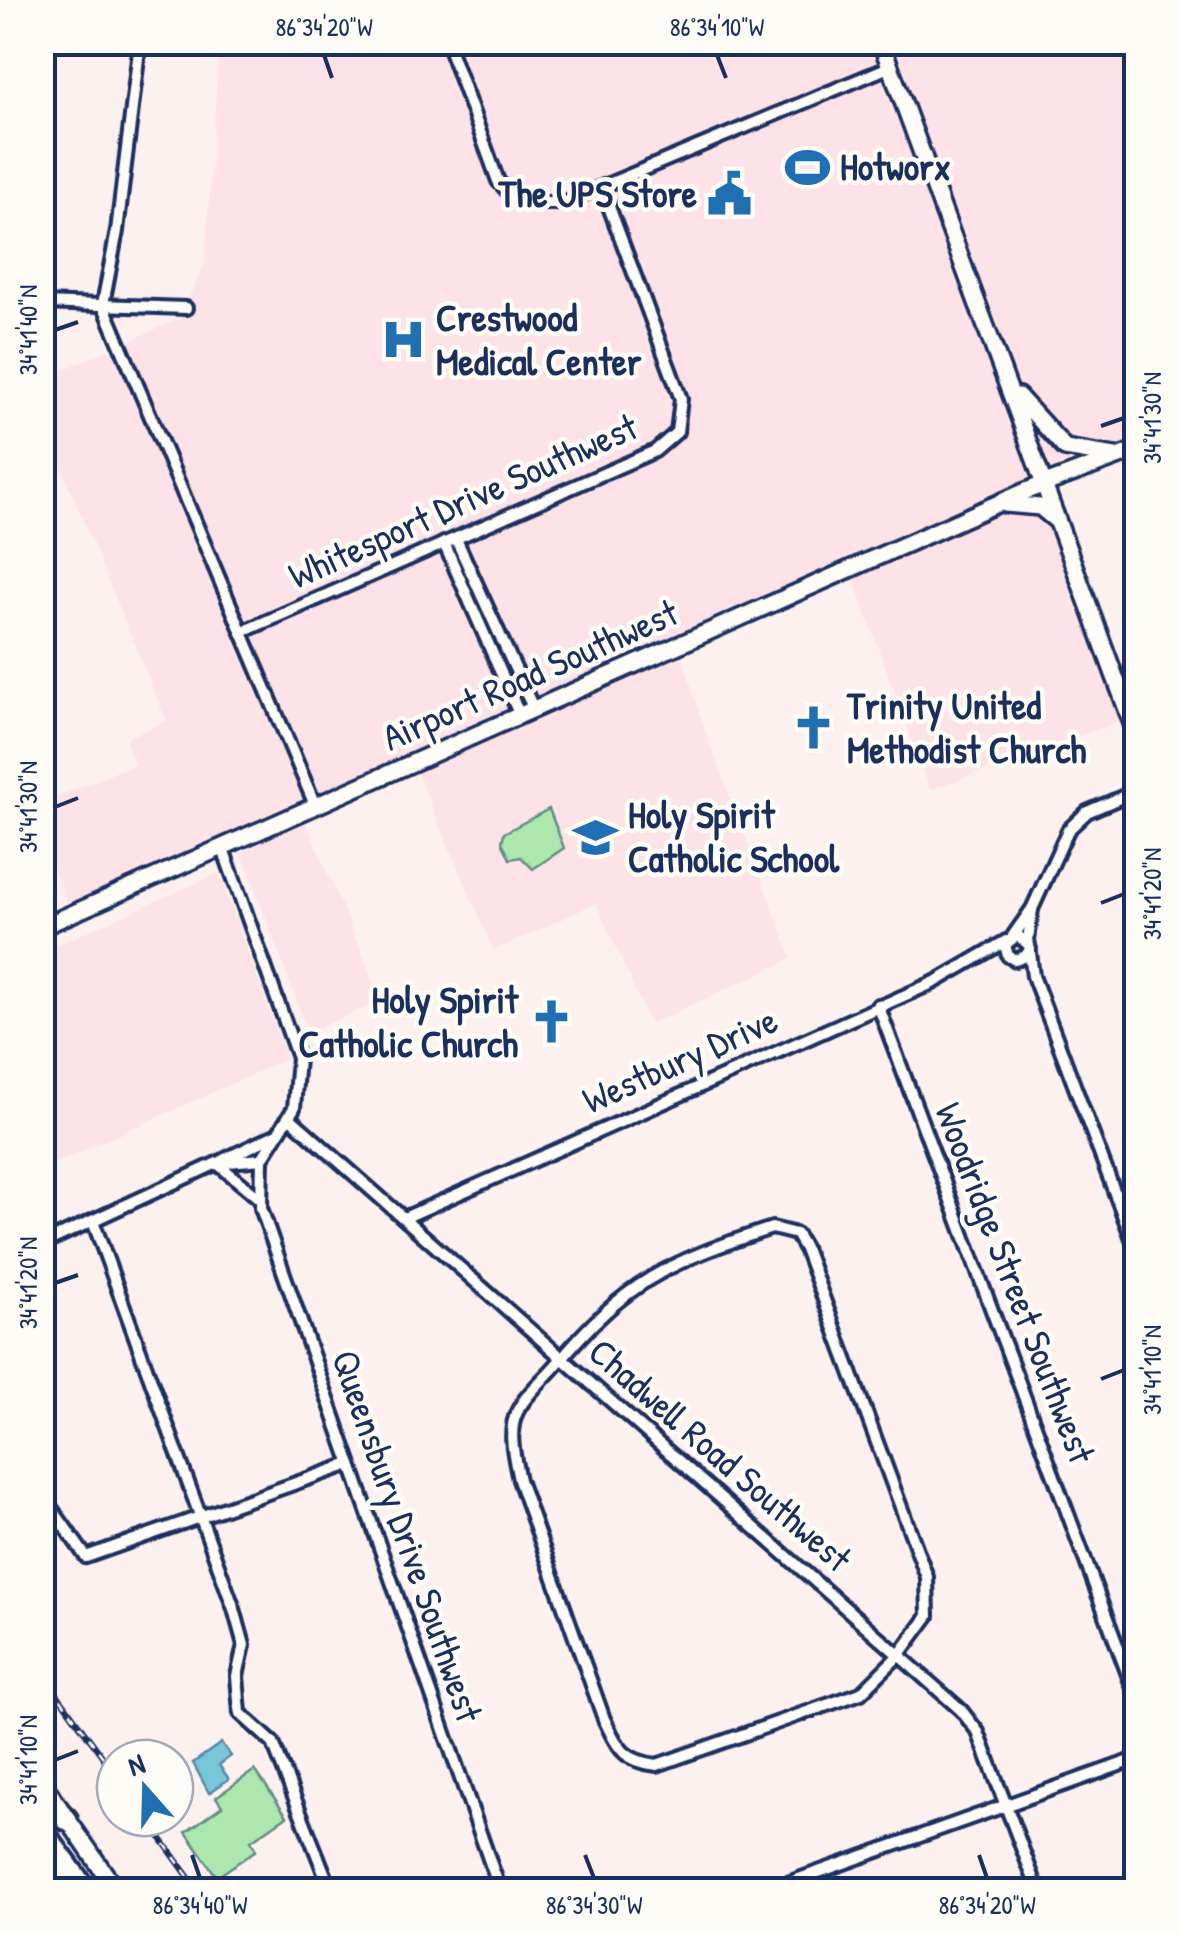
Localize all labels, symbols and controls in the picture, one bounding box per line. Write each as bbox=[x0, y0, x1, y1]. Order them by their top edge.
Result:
text: 86°34'20"W bbox=[275, 10, 373, 44]
text: 86°34'10"W bbox=[670, 10, 765, 44]
place label: Hotworx bbox=[840, 140, 951, 192]
sports icon: Hotworx bbox=[783, 143, 831, 191]
place label: The UPS Store bbox=[497, 167, 697, 219]
public building icon: The UPS Store bbox=[706, 170, 754, 218]
text: 34°41'40"N bbox=[11, 285, 45, 375]
place label: Crestwood Medical Center bbox=[436, 291, 642, 387]
hospital icon: Crestwood Medical Center bbox=[379, 316, 427, 364]
text: 34°41'30"N bbox=[1135, 372, 1169, 464]
street label: Whitesport Drive Southwest bbox=[280, 399, 646, 600]
street label: Airport Road Southwest bbox=[374, 585, 686, 763]
place label: Trinity United Methodist Church bbox=[846, 679, 1086, 775]
church icon: Trinity United Methodist Church bbox=[790, 704, 838, 752]
text: 34°41'30"N bbox=[11, 761, 45, 853]
place label: Holy Spirit Catholic School bbox=[628, 788, 840, 884]
school or university icon: Holy Spirit Catholic School bbox=[571, 813, 619, 861]
text: 34°41'20"N bbox=[1135, 848, 1169, 940]
place label: Holy Spirit Catholic Church bbox=[299, 973, 520, 1069]
street label: Westbury Drive bbox=[574, 993, 785, 1125]
church icon: Holy Spirit Catholic Church bbox=[527, 998, 575, 1046]
street label: Woodridge Street Southwest bbox=[923, 1095, 1109, 1471]
text: 34°41'20"N bbox=[11, 1237, 45, 1329]
street label: Chadwell Road Southwest bbox=[578, 1325, 864, 1584]
text: 34°41'10"N bbox=[1135, 1325, 1169, 1415]
street label: Queensbury Drive Southwest bbox=[320, 1343, 496, 1729]
text: 34°41'10"N bbox=[11, 1715, 45, 1805]
north arrow bbox=[95, 1738, 195, 1838]
text: N bbox=[123, 1744, 150, 1785]
text: 86°34'40"W bbox=[153, 1888, 248, 1922]
text: 86°34'30"W bbox=[546, 1888, 643, 1922]
text: 86°34'20"W bbox=[938, 1888, 1036, 1922]

